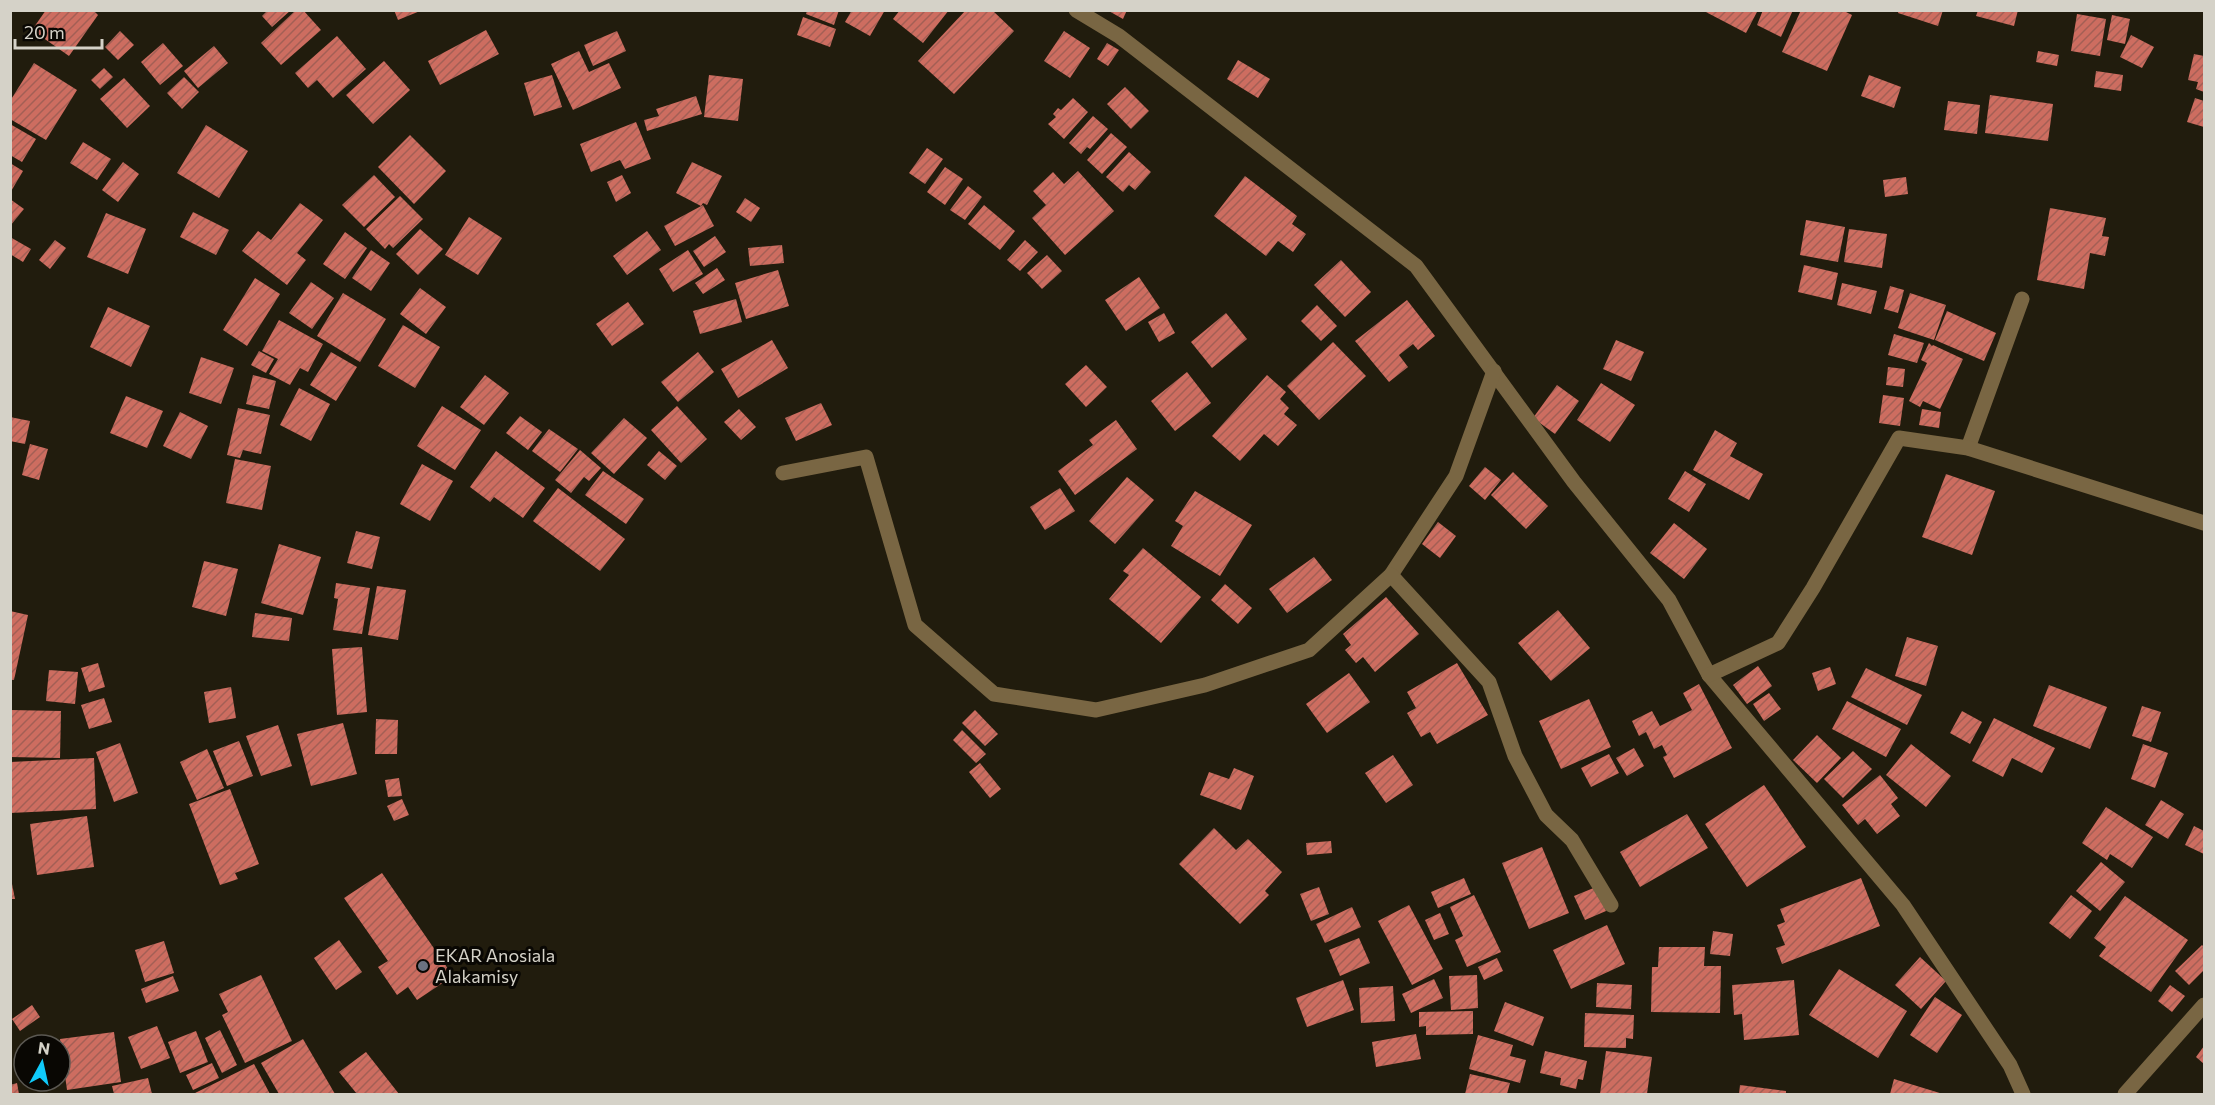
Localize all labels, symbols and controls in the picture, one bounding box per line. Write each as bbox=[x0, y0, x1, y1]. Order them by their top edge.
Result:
scale bar bbox=[15, 12, 102, 50]
text: 20 m bbox=[24, 21, 65, 43]
place label: EKAR Anosiala Alakamisy bbox=[435, 944, 555, 987]
marker: EKAR Anosiala Alakamisy bbox=[416, 959, 430, 973]
north arrow bbox=[12, 1033, 72, 1093]
text: N bbox=[37, 1037, 51, 1058]

